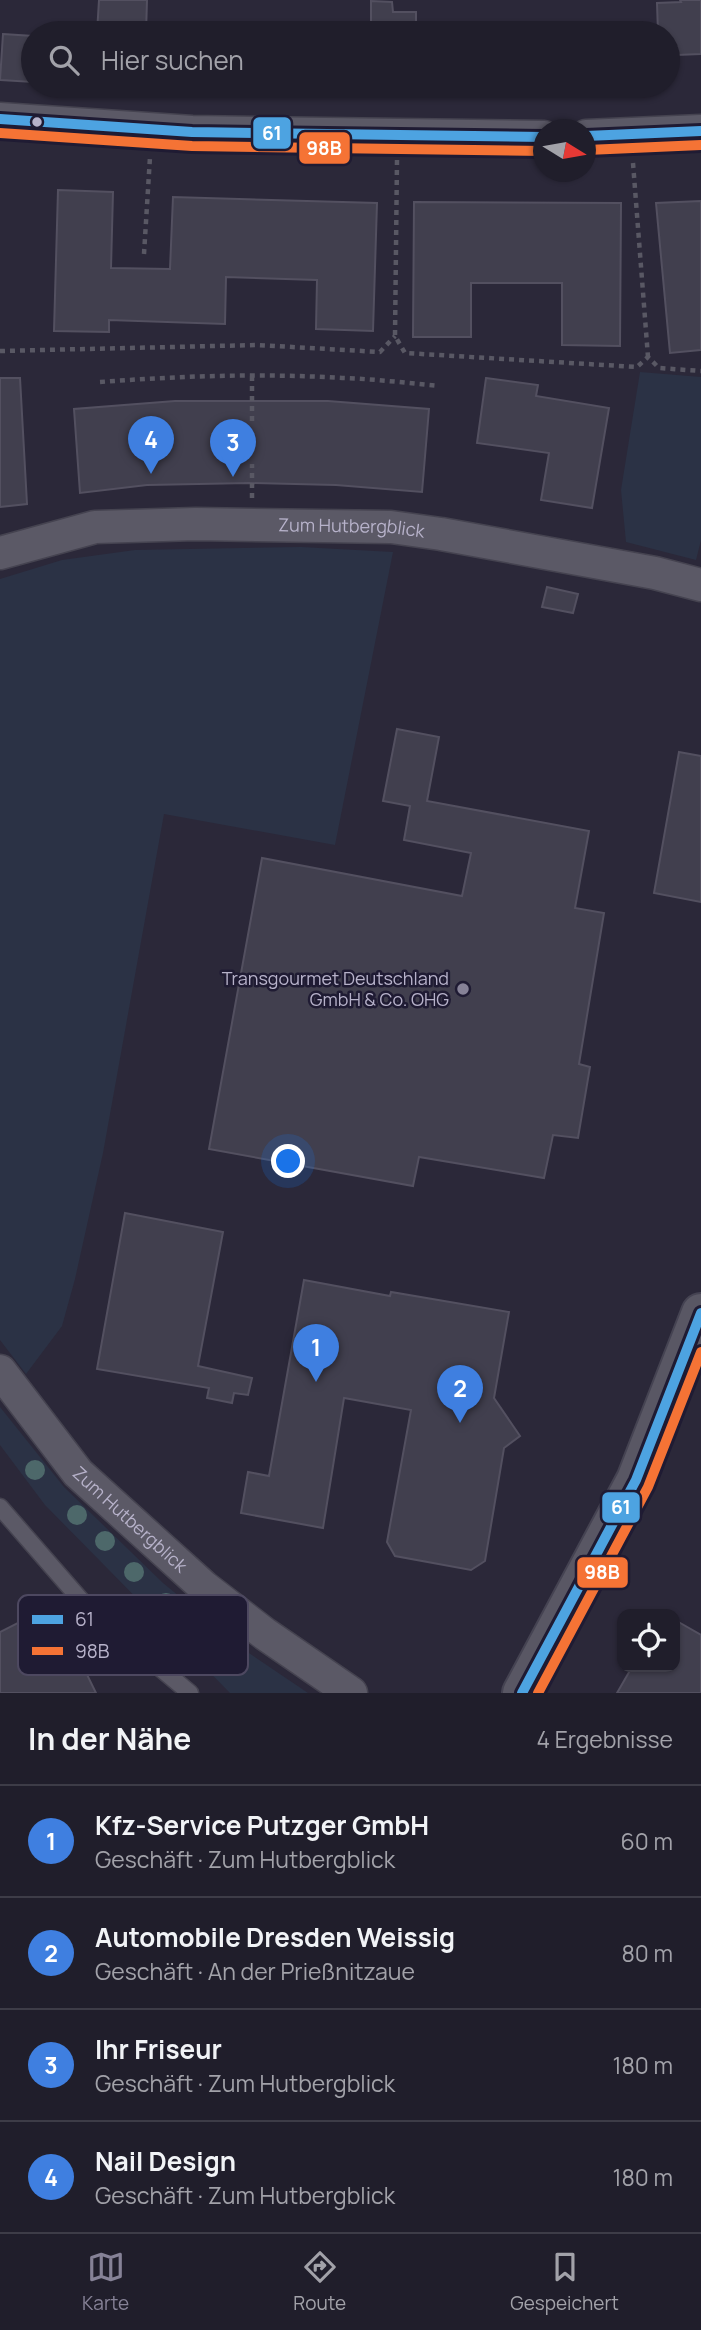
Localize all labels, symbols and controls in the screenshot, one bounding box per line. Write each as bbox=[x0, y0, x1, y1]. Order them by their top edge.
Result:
search box bbox=[21, 21, 680, 98]
icon: search bbox=[45, 41, 83, 79]
text: Hier suchen bbox=[101, 42, 244, 78]
unlabelled marker bbox=[30, 115, 44, 129]
line badge: 61 bbox=[252, 116, 292, 150]
north arrow bbox=[533, 119, 596, 182]
text: 61 bbox=[262, 120, 282, 146]
line badge: 98B bbox=[298, 131, 351, 165]
text: 98B bbox=[306, 135, 342, 161]
pin: 4 bbox=[128, 416, 174, 474]
pin: 3 bbox=[210, 419, 256, 477]
street label: Zum Hutbergblick bbox=[278, 512, 427, 543]
place label: Transgourmet Deutschland GmbH & Co. OHG bbox=[222, 966, 449, 1011]
marker: Transgourmet Deutschland GmbH & Co. OHG bbox=[455, 981, 471, 997]
your location bbox=[271, 1144, 305, 1178]
pin: 1 bbox=[293, 1324, 339, 1382]
pin: 2 bbox=[437, 1365, 483, 1423]
street label: Zum Hutbergblick bbox=[68, 1461, 194, 1578]
line badge: 61 bbox=[601, 1491, 641, 1524]
text: 61 bbox=[611, 1494, 631, 1520]
line badge: 98B bbox=[576, 1556, 629, 1589]
text: 98B bbox=[584, 1559, 620, 1585]
legend bbox=[18, 1595, 248, 1675]
text: 61 bbox=[75, 1606, 94, 1632]
map controls bbox=[617, 1609, 680, 1672]
button: locate bbox=[617, 1609, 680, 1672]
text: 98B bbox=[75, 1638, 110, 1664]
text: In der Nähe bbox=[28, 1718, 191, 1759]
text: 4 Ergebnisse bbox=[537, 1723, 673, 1755]
text: Kfz-Service Putzger GmbH bbox=[95, 1807, 429, 1843]
text: 1 bbox=[46, 1825, 56, 1857]
text: 60 m bbox=[621, 1825, 673, 1857]
text: Geschäft · Zum Hutbergblick bbox=[95, 1843, 395, 1875]
text: Automobile Dresden Weissig bbox=[95, 1919, 455, 1955]
text: 2 bbox=[44, 1937, 58, 1969]
text: 80 m bbox=[622, 1937, 673, 1969]
text: Geschäft · An der Prießnitzaue bbox=[95, 1955, 415, 1987]
text: Ihr Friseur bbox=[95, 2031, 222, 2067]
text: 3 bbox=[44, 2049, 58, 2081]
text: 180 m bbox=[613, 2049, 673, 2081]
text: Geschäft · Zum Hutbergblick bbox=[95, 2067, 395, 2099]
text: Nail Design bbox=[95, 2143, 236, 2179]
text: 4 bbox=[44, 2161, 58, 2193]
text: 180 m bbox=[613, 2161, 673, 2193]
text: Geschäft · Zum Hutbergblick bbox=[95, 2179, 395, 2211]
tab: Karte bbox=[82, 2248, 129, 2316]
tab: Route bbox=[293, 2248, 346, 2316]
tab: Gespeichert bbox=[510, 2248, 619, 2316]

